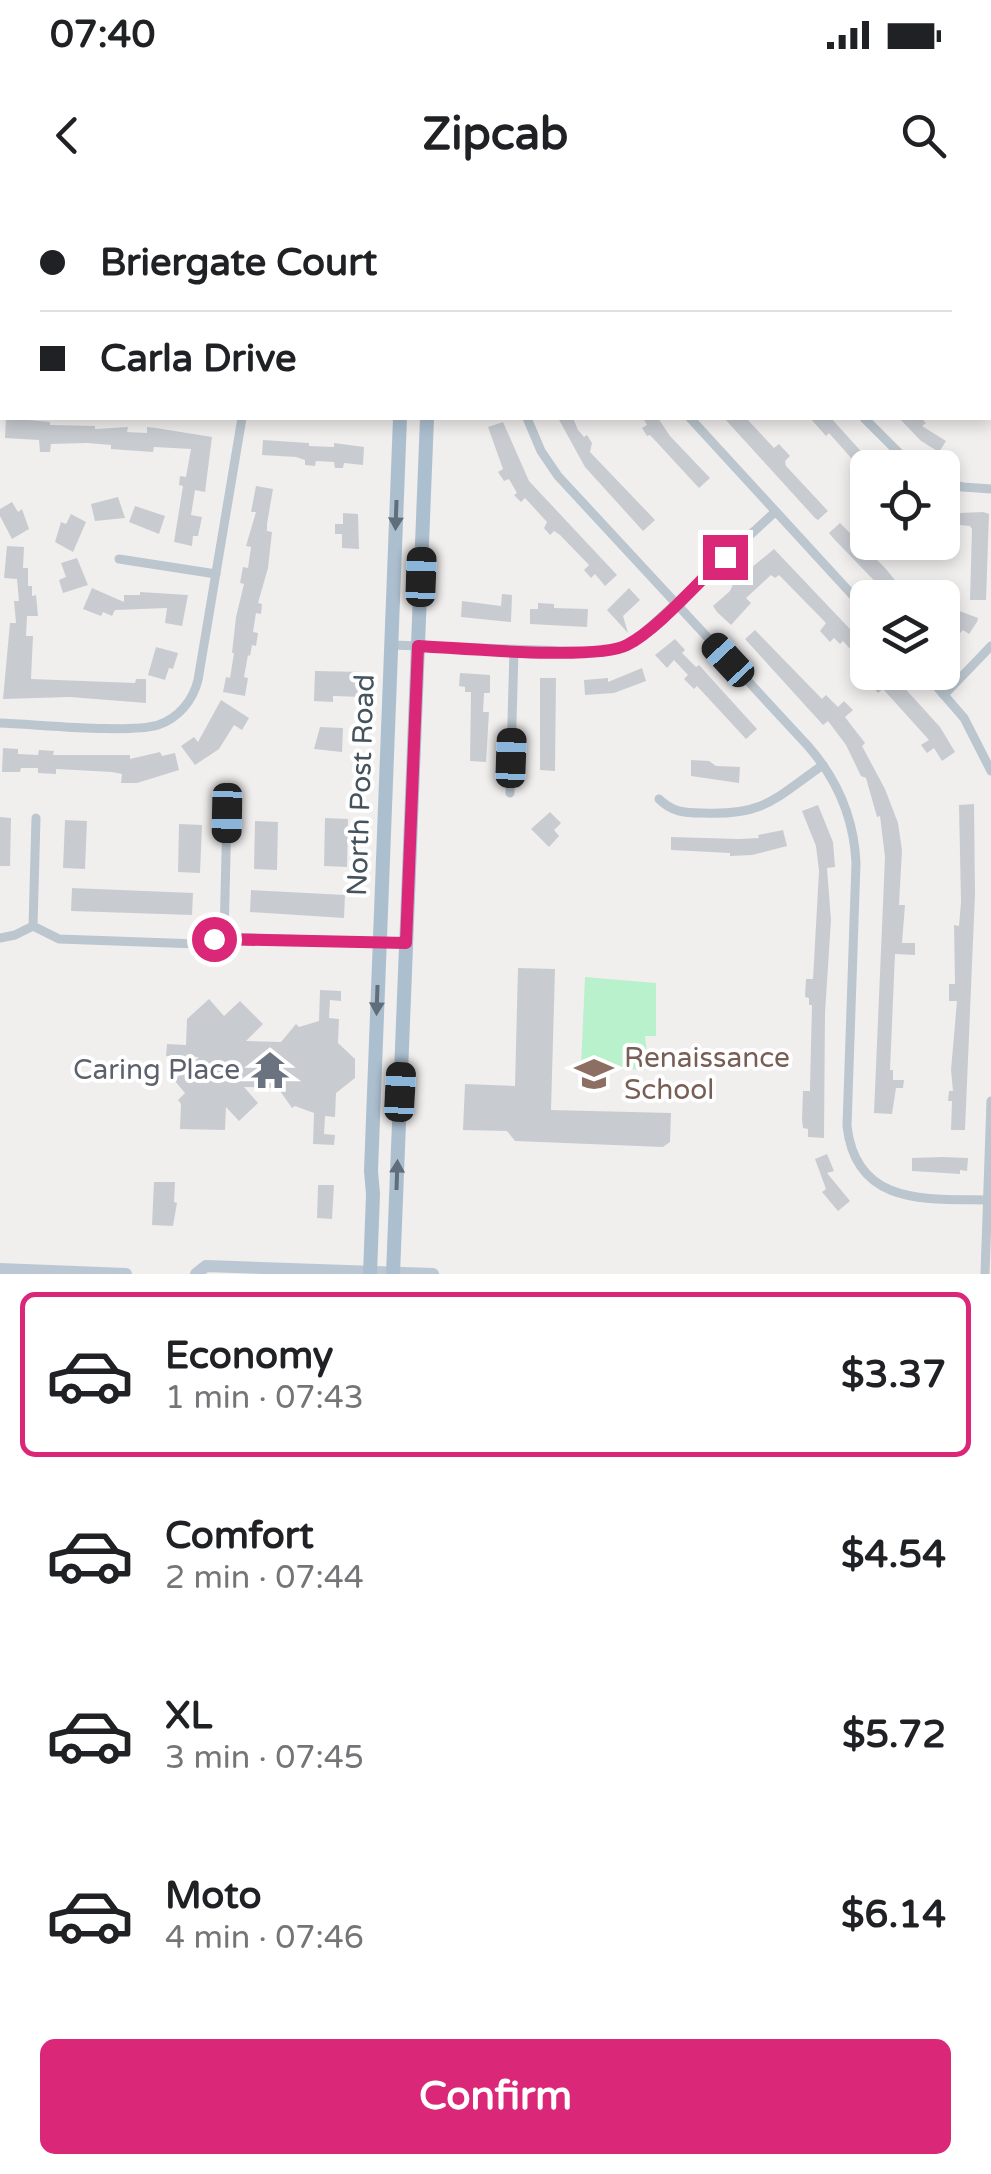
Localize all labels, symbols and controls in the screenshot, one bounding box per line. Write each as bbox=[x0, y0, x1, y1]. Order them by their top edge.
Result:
text: 07:40 bbox=[50, 12, 155, 58]
icon: back bbox=[40, 108, 95, 163]
text: Zipcab bbox=[423, 108, 568, 162]
icon: search bbox=[896, 108, 951, 163]
text: Briergate Court bbox=[100, 240, 377, 286]
text: Carla Drive bbox=[100, 336, 297, 382]
map controls bbox=[850, 450, 960, 690]
button: locate bbox=[850, 450, 960, 560]
one-way arrow bbox=[388, 499, 404, 531]
route end bbox=[703, 535, 748, 580]
car bbox=[405, 546, 437, 608]
button: layers bbox=[850, 580, 960, 690]
car bbox=[697, 628, 759, 692]
street label: North Post Road bbox=[340, 673, 382, 897]
car bbox=[495, 727, 527, 789]
car bbox=[211, 783, 243, 843]
route start bbox=[192, 917, 237, 962]
one-way arrow bbox=[369, 985, 385, 1017]
place label: Renaissance School bbox=[624, 1041, 790, 1107]
temple icon: Caring Place bbox=[249, 1049, 291, 1091]
place label: Caring Place bbox=[73, 1053, 240, 1087]
school or university icon: Renaissance School bbox=[573, 1053, 615, 1095]
car bbox=[383, 1061, 417, 1123]
one-way arrow bbox=[389, 1158, 405, 1190]
icon: car bbox=[45, 1330, 135, 1420]
text: Economy bbox=[165, 1333, 333, 1379]
text: $3.37 bbox=[841, 1352, 946, 1398]
text: 1 min · 07:43 bbox=[165, 1379, 364, 1417]
icon: car bbox=[45, 1510, 135, 1600]
text: Comfort bbox=[165, 1513, 314, 1559]
text: $4.54 bbox=[841, 1532, 946, 1578]
text: 2 min · 07:44 bbox=[165, 1559, 364, 1597]
icon: car bbox=[45, 1690, 135, 1780]
text: XL bbox=[165, 1693, 212, 1739]
text: $5.72 bbox=[842, 1712, 946, 1758]
text: 3 min · 07:45 bbox=[165, 1739, 364, 1777]
icon: car bbox=[45, 1870, 135, 1960]
text: Moto bbox=[165, 1873, 261, 1919]
text: $6.14 bbox=[841, 1892, 946, 1938]
text: 4 min · 07:46 bbox=[165, 1919, 364, 1957]
button: Confirm bbox=[40, 2039, 951, 2154]

